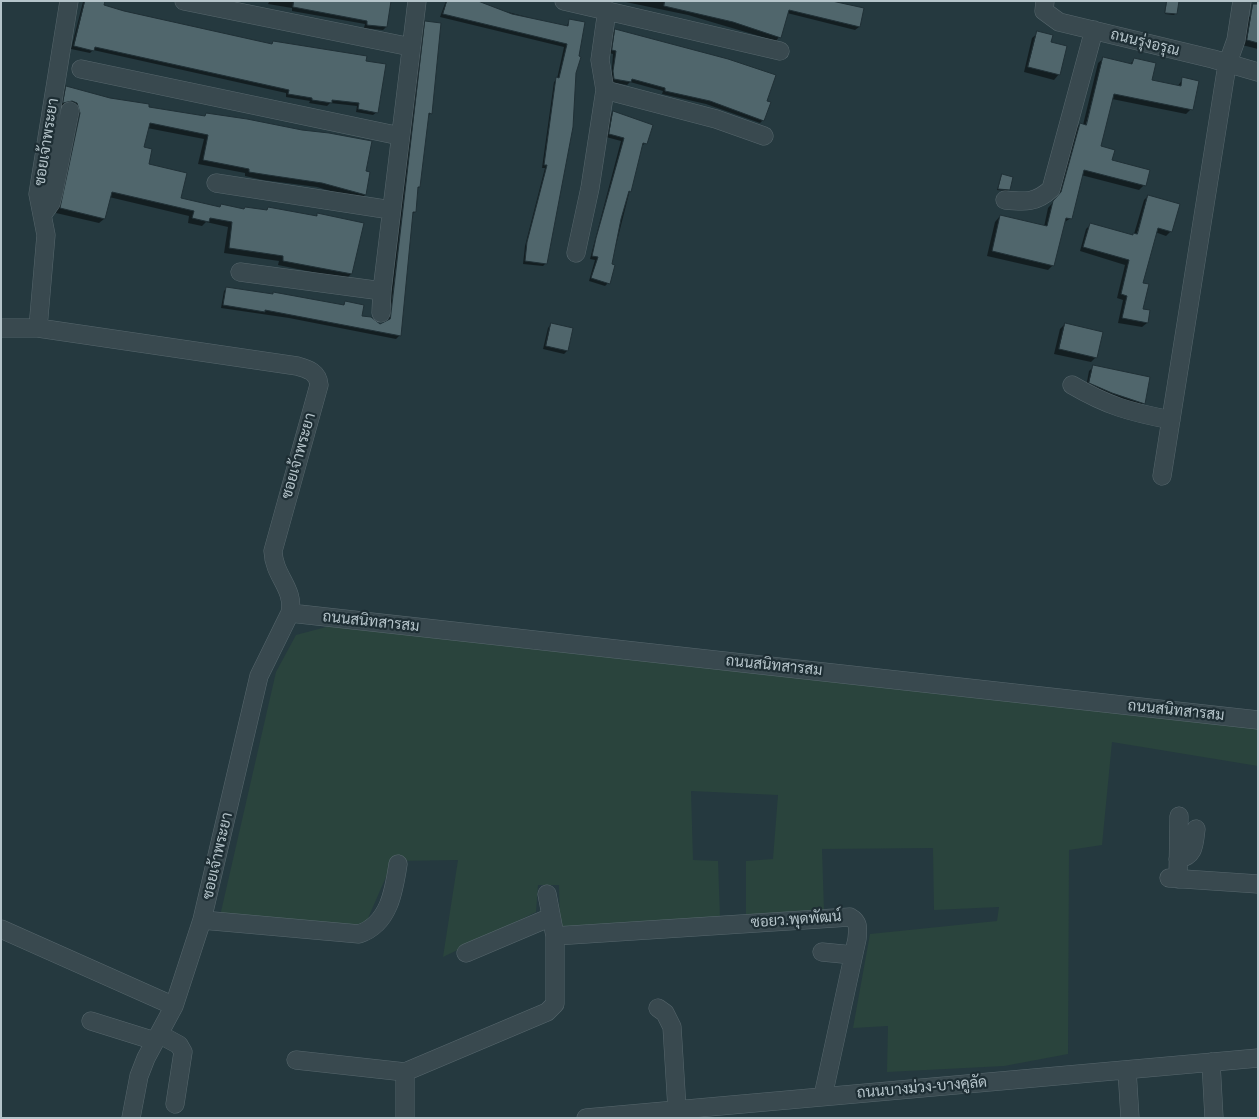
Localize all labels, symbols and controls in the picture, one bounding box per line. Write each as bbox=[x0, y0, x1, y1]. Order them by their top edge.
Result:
street label: ถนนรุ่งอรุณ bbox=[1109, 26, 1181, 60]
street label: ซอยเจ้าพระยา bbox=[31, 97, 63, 187]
street label: ซอยเจ้าพระยา bbox=[278, 411, 320, 501]
street label: ถนนสนิทสารสม bbox=[322, 608, 420, 636]
street label: ถนนสนิทสารสม bbox=[725, 652, 823, 680]
street label: ถนนสนิทสารสม bbox=[1127, 697, 1225, 725]
street label: ซอยเจ้าพระยา bbox=[199, 811, 237, 901]
street label: ซอยว.พุดพัฒน์ bbox=[750, 908, 842, 932]
street label: ถนนบางม่วง-บางคูลัด bbox=[856, 1073, 988, 1103]

